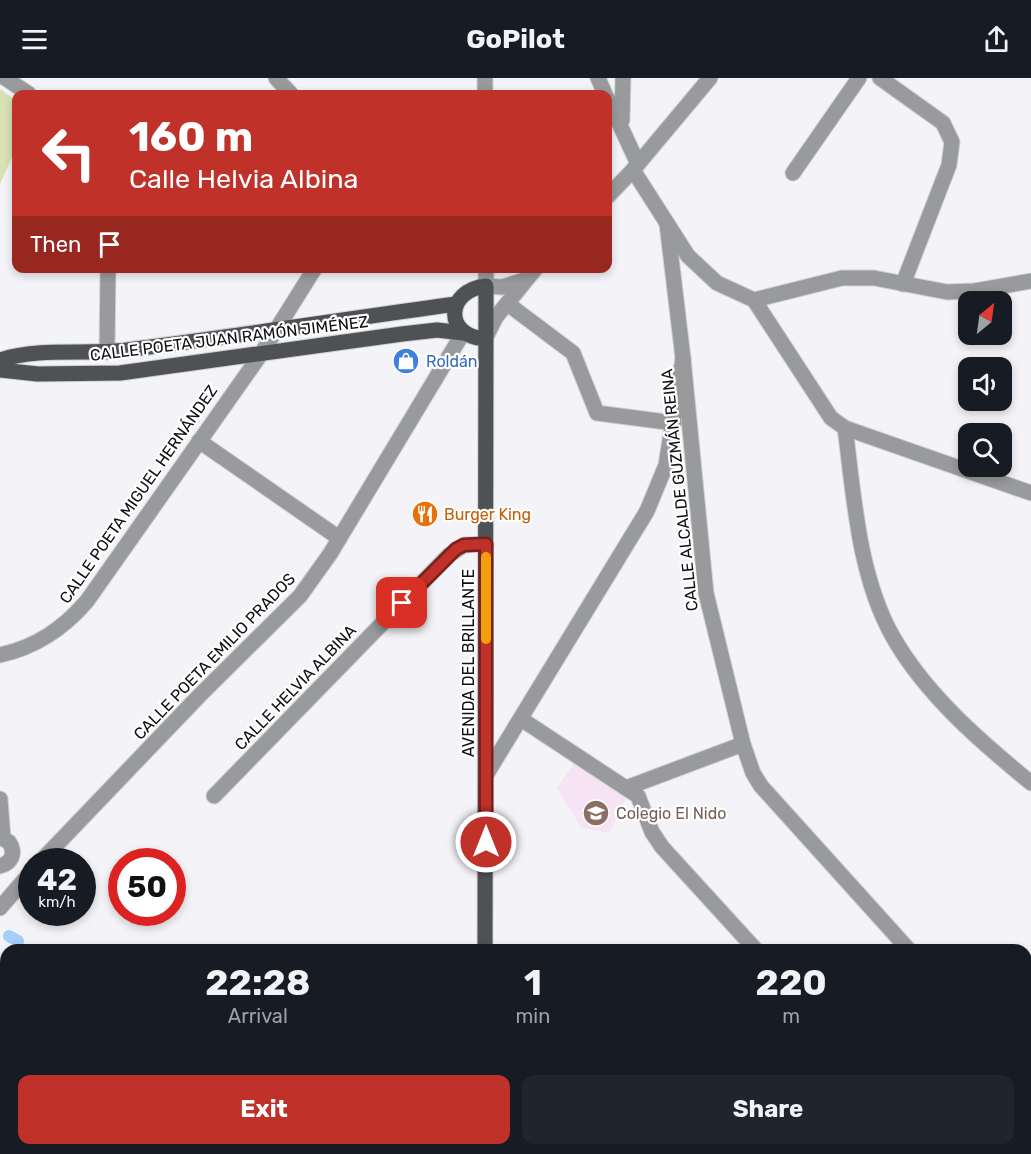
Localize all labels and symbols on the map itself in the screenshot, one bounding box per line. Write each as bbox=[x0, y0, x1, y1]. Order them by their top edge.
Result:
north arrow bbox=[958, 291, 1012, 345]
street label: CALLE POETA JUAN RAMÓN JIMÉNEZ bbox=[89, 311, 369, 365]
shop icon: Roldán bbox=[391, 346, 421, 376]
place label: Roldán bbox=[426, 352, 478, 371]
street label: CALLE ALCALDE GUZMÁN REINA bbox=[657, 368, 702, 612]
street label: CALLE POETA MIGUEL HERNÁNDEZ bbox=[55, 381, 221, 607]
restaurant icon: Burger King bbox=[410, 499, 440, 529]
place label: Burger King bbox=[444, 505, 531, 524]
street label: CALLE POETA EMILIO PRADOS bbox=[130, 569, 299, 744]
street label: AVENIDA DEL BRILLANTE bbox=[459, 569, 478, 757]
pin bbox=[376, 577, 427, 628]
street label: CALLE HELVIA ALBINA bbox=[231, 621, 360, 754]
school or university icon: Colegio El Nido bbox=[581, 798, 611, 828]
place label: Colegio El Nido bbox=[616, 804, 726, 823]
position arrow bbox=[454, 810, 518, 874]
speed limit sign: 50 bbox=[108, 848, 186, 926]

